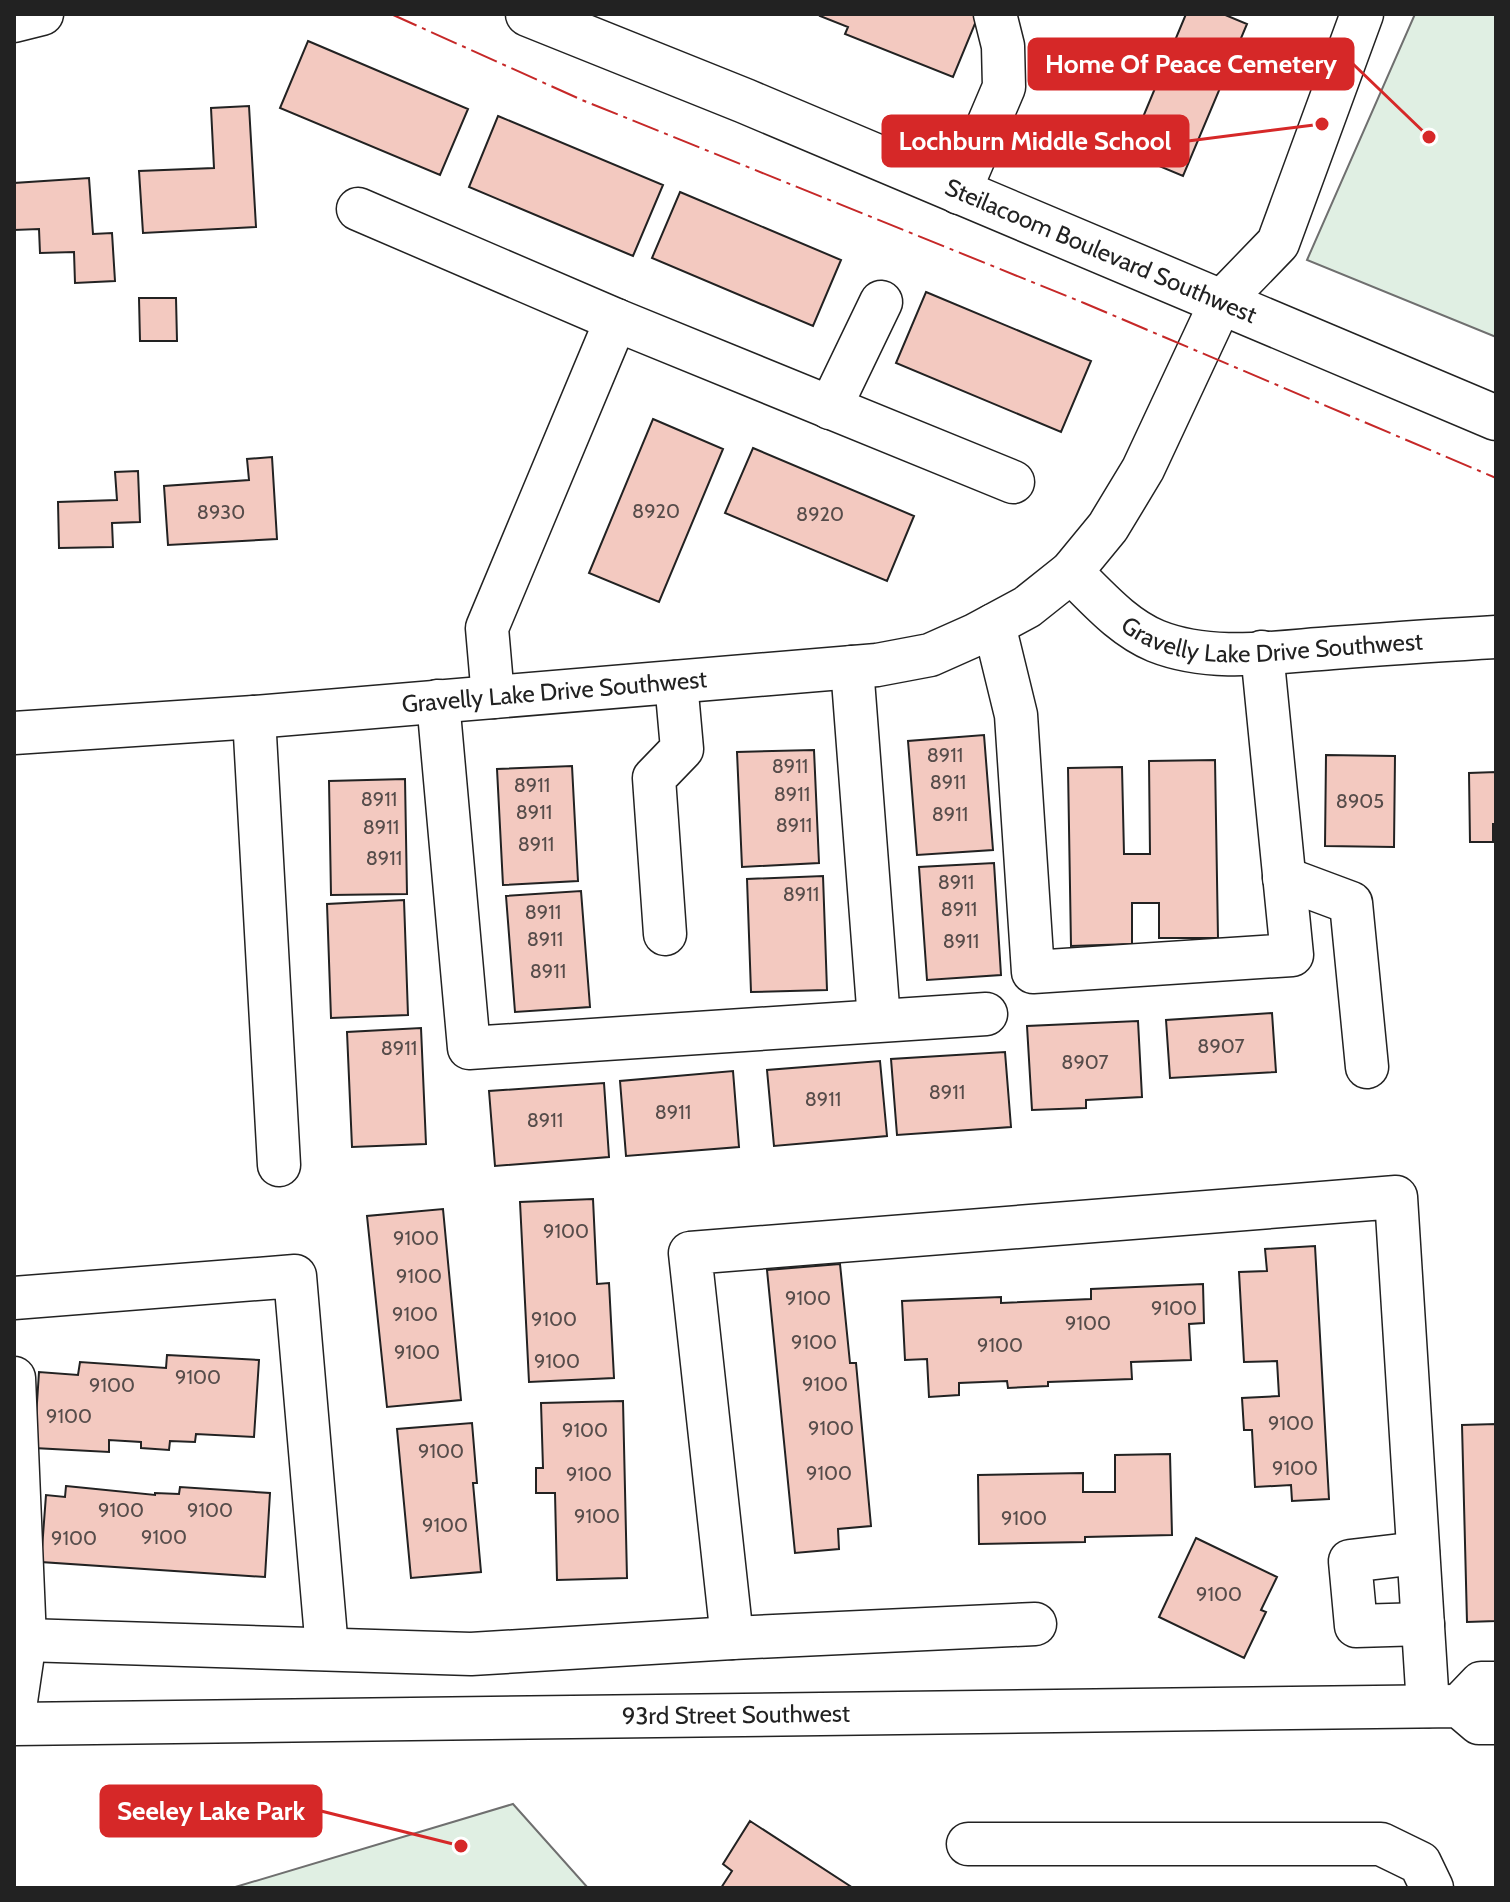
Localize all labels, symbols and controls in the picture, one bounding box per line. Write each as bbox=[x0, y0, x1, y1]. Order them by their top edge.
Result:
callout: Home Of Peace Cemetery bbox=[1029, 39, 1353, 89]
text: Home Of Peace Cemetery bbox=[1045, 48, 1337, 80]
callout: Lochburn Middle School bbox=[883, 116, 1188, 166]
text: Lochburn Middle School bbox=[899, 125, 1172, 157]
street label: Steilacoom Boulevard Southwest bbox=[941, 172, 1261, 329]
house number: 8920 bbox=[632, 499, 680, 523]
house number: 8930 bbox=[197, 500, 245, 524]
house number: 8920 bbox=[796, 502, 844, 526]
street label: Gravelly Lake Drive Southwest bbox=[1116, 610, 1424, 668]
street label: Gravelly Lake Drive Southwest bbox=[401, 664, 708, 719]
house number: 8911 bbox=[927, 743, 963, 767]
house number: 8911 bbox=[772, 754, 808, 778]
house number: 8911 bbox=[930, 770, 966, 794]
house number: 8911 bbox=[514, 773, 550, 797]
house number: 8911 bbox=[774, 782, 810, 806]
house number: 8911 bbox=[361, 787, 397, 811]
house number: 8905 bbox=[1336, 789, 1384, 813]
house number: 8911 bbox=[516, 800, 552, 824]
house number: 8911 bbox=[932, 802, 968, 826]
house number: 8911 bbox=[776, 813, 812, 837]
house number: 8911 bbox=[363, 815, 399, 839]
house number: 8911 bbox=[518, 832, 554, 856]
house number: 8911 bbox=[366, 846, 402, 870]
house number: 8911 bbox=[938, 870, 974, 894]
house number: 8911 bbox=[783, 882, 819, 906]
house number: 8911 bbox=[941, 897, 977, 921]
house number: 8911 bbox=[525, 900, 561, 924]
house number: 8911 bbox=[527, 927, 563, 951]
house number: 8911 bbox=[943, 929, 979, 953]
house number: 8911 bbox=[530, 959, 566, 983]
house number: 8907 bbox=[1197, 1034, 1245, 1058]
house number: 8911 bbox=[381, 1036, 417, 1060]
house number: 8907 bbox=[1061, 1050, 1109, 1074]
house number: 8911 bbox=[929, 1080, 965, 1104]
house number: 8911 bbox=[805, 1087, 841, 1111]
house number: 8911 bbox=[655, 1100, 691, 1124]
house number: 8911 bbox=[527, 1108, 563, 1132]
house number: 9100 bbox=[543, 1219, 589, 1243]
house number: 9100 bbox=[393, 1226, 439, 1250]
house number: 9100 bbox=[396, 1264, 442, 1288]
house number: 9100 bbox=[785, 1286, 831, 1310]
house number: 9100 bbox=[1151, 1296, 1197, 1320]
house number: 9100 bbox=[392, 1302, 438, 1326]
house number: 9100 bbox=[531, 1307, 577, 1331]
house number: 9100 bbox=[1065, 1311, 1111, 1335]
house number: 9100 bbox=[791, 1330, 837, 1354]
house number: 9100 bbox=[977, 1333, 1023, 1357]
house number: 9100 bbox=[394, 1340, 440, 1364]
house number: 9100 bbox=[534, 1349, 580, 1373]
house number: 9100 bbox=[175, 1365, 221, 1389]
house number: 9100 bbox=[802, 1372, 848, 1396]
house number: 9100 bbox=[89, 1373, 135, 1397]
house number: 9100 bbox=[46, 1404, 92, 1428]
house number: 9100 bbox=[1268, 1411, 1314, 1435]
house number: 9100 bbox=[808, 1416, 854, 1440]
house number: 9100 bbox=[562, 1418, 608, 1442]
house number: 9100 bbox=[418, 1439, 464, 1463]
house number: 9100 bbox=[1272, 1456, 1318, 1480]
house number: 9100 bbox=[806, 1461, 852, 1485]
house number: 9100 bbox=[566, 1462, 612, 1486]
house number: 9100 bbox=[98, 1498, 144, 1522]
house number: 9100 bbox=[187, 1498, 233, 1522]
house number: 9100 bbox=[574, 1504, 620, 1528]
house number: 9100 bbox=[1001, 1506, 1047, 1530]
house number: 9100 bbox=[422, 1513, 468, 1537]
house number: 9100 bbox=[141, 1525, 187, 1549]
house number: 9100 bbox=[51, 1526, 97, 1550]
house number: 9100 bbox=[1196, 1582, 1242, 1606]
street label: 93rd Street Southwest bbox=[622, 1699, 850, 1730]
callout: Seeley Lake Park bbox=[101, 1786, 321, 1836]
text: Seeley Lake Park bbox=[117, 1795, 305, 1827]

